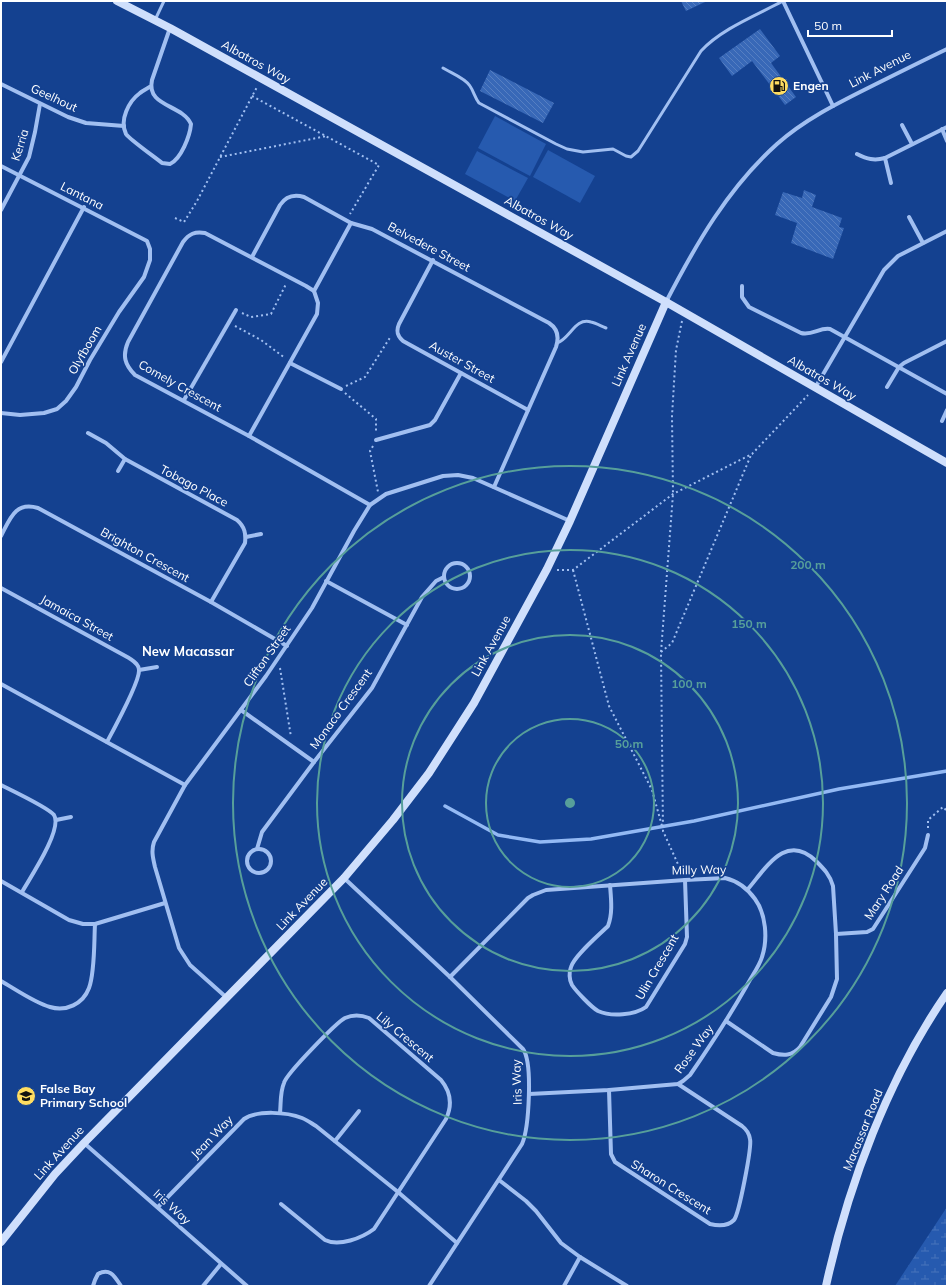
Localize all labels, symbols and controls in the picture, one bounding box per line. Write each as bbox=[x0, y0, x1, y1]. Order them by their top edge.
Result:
scale bar bbox=[808, 12, 892, 38]
text: 50 m bbox=[814, 18, 842, 33]
street label: Albatros Way bbox=[219, 36, 294, 87]
street label: Link Avenue bbox=[846, 47, 913, 91]
fuel station icon: Engen bbox=[768, 75, 790, 97]
place label: Engen bbox=[793, 78, 829, 93]
street label: Geelhout bbox=[29, 80, 80, 115]
street label: Kerria bbox=[8, 127, 31, 163]
street label: Lantana bbox=[58, 178, 106, 213]
street label: Albatros Way bbox=[502, 192, 577, 243]
street label: Belvedere Street bbox=[385, 219, 473, 275]
street label: Link Avenue bbox=[608, 321, 649, 389]
street label: Olyfboom bbox=[65, 323, 105, 377]
street label: Auster Street bbox=[427, 337, 498, 386]
street label: Albatros Way bbox=[785, 352, 860, 404]
street label: Comely Crescent bbox=[136, 357, 224, 415]
street label: Tobago Place bbox=[158, 461, 231, 510]
street label: Brighton Crescent bbox=[98, 524, 192, 585]
text: 200 m bbox=[790, 557, 826, 572]
street label: Jamaica Street bbox=[38, 591, 116, 644]
street label: Link Avenue bbox=[468, 613, 513, 679]
text: 150 m bbox=[731, 616, 767, 631]
street label: Clifton Street bbox=[240, 622, 293, 690]
district label: New Macassar bbox=[142, 643, 235, 659]
street label: Monaco Crescent bbox=[306, 666, 375, 752]
text: 100 m bbox=[671, 676, 707, 691]
text: 50 m bbox=[615, 736, 643, 751]
centre of rings bbox=[563, 796, 577, 810]
street label: Milly Way bbox=[672, 862, 727, 877]
street label: Mary Road bbox=[861, 863, 907, 922]
street label: Link Avenue bbox=[273, 874, 330, 933]
street label: Ulin Crescent bbox=[632, 931, 681, 1002]
street label: Lily Crescent bbox=[374, 1008, 437, 1065]
street label: Rose Way bbox=[671, 1021, 717, 1076]
street label: Iris Way bbox=[508, 1058, 525, 1105]
place label: False Bay Primary School bbox=[40, 1081, 127, 1110]
school or university icon: False Bay Primary School bbox=[15, 1085, 37, 1107]
street label: Macassar Road bbox=[839, 1087, 886, 1173]
street label: Jean Way bbox=[187, 1112, 236, 1161]
street label: Link Avenue bbox=[30, 1123, 87, 1183]
street label: Sharon Crescent bbox=[628, 1156, 714, 1217]
street label: Iris Way bbox=[150, 1186, 195, 1228]

